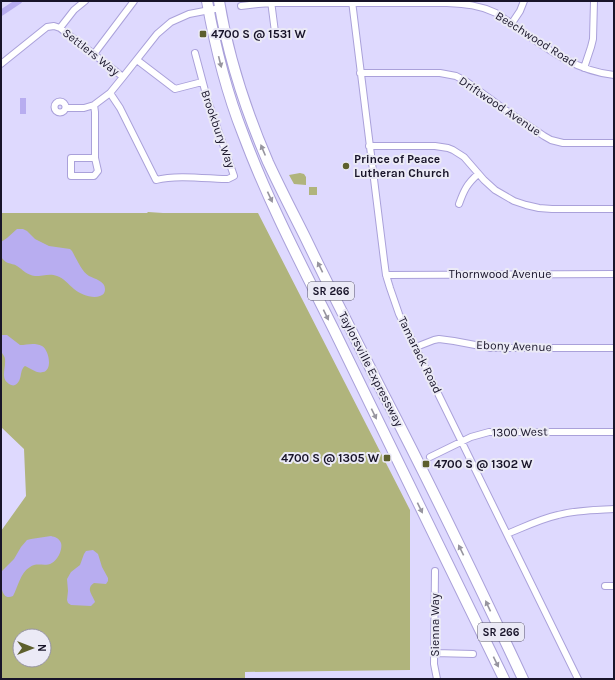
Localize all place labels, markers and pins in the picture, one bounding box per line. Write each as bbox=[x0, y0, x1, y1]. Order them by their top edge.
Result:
place label: 4700 S @ 1531 W bbox=[211, 27, 306, 41]
marker: 4700 S @ 1531 W bbox=[198, 29, 208, 39]
place label: Prince of Peace Lutheran Church bbox=[354, 152, 449, 180]
marker: Prince of Peace Lutheran Church bbox=[341, 161, 351, 171]
place label: 4700 S @ 1305 W bbox=[281, 451, 380, 465]
marker: 4700 S @ 1305 W bbox=[382, 453, 392, 463]
place label: 4700 S @ 1302 W bbox=[434, 457, 533, 471]
marker: 4700 S @ 1302 W bbox=[421, 459, 431, 469]

